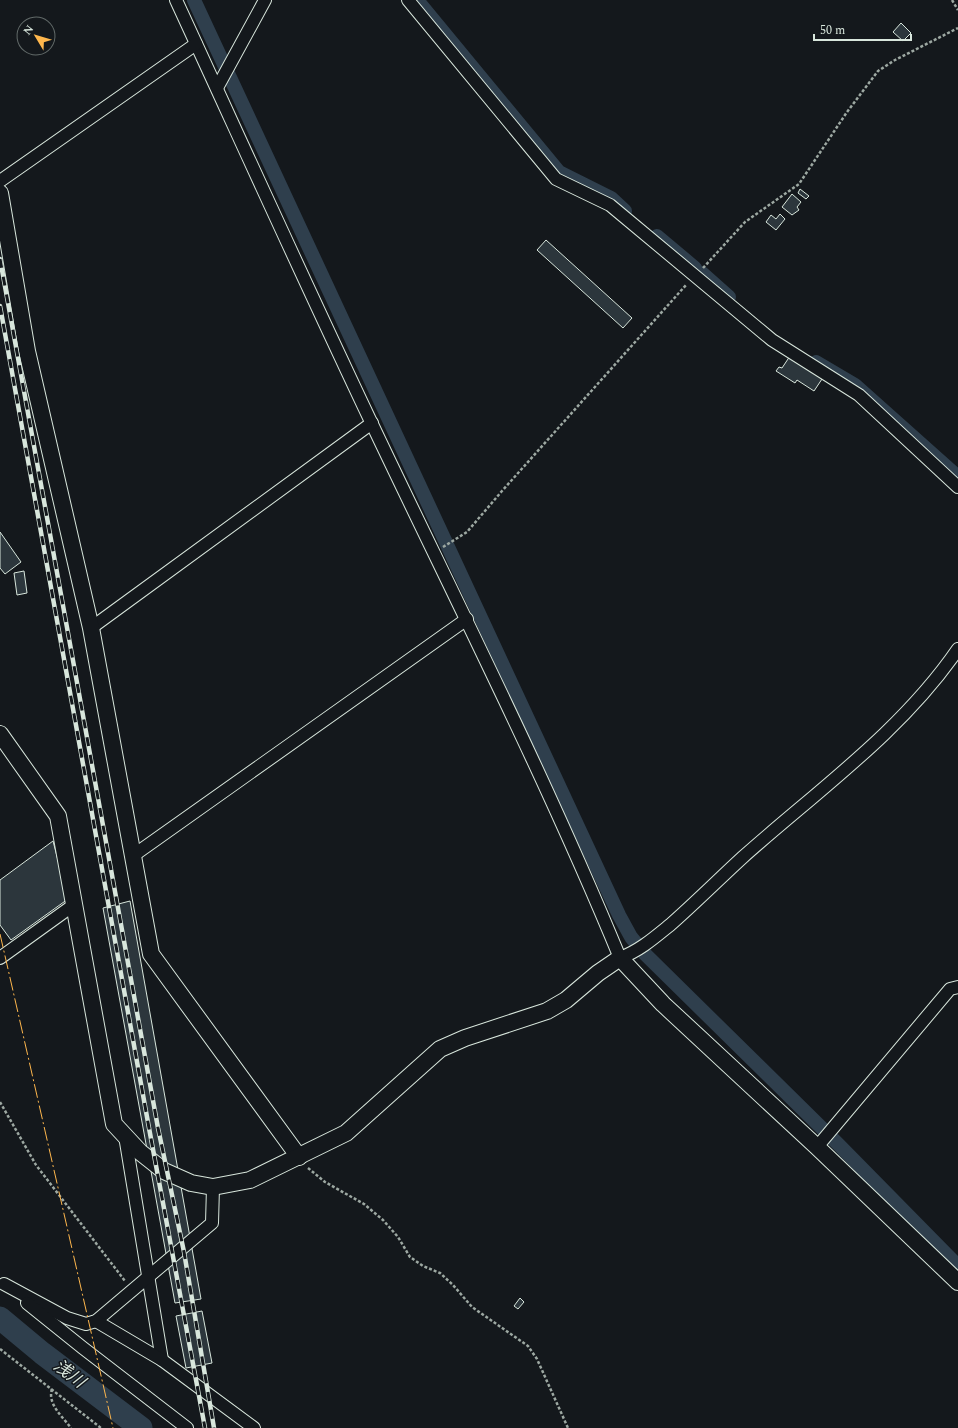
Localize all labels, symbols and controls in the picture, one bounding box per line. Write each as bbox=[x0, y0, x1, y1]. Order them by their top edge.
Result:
north arrow bbox=[16, 16, 56, 56]
scale bar bbox=[814, 16, 911, 42]
text: N bbox=[19, 21, 38, 39]
text: 50 m bbox=[820, 21, 845, 40]
water label: 浅川 bbox=[48, 1353, 92, 1396]

